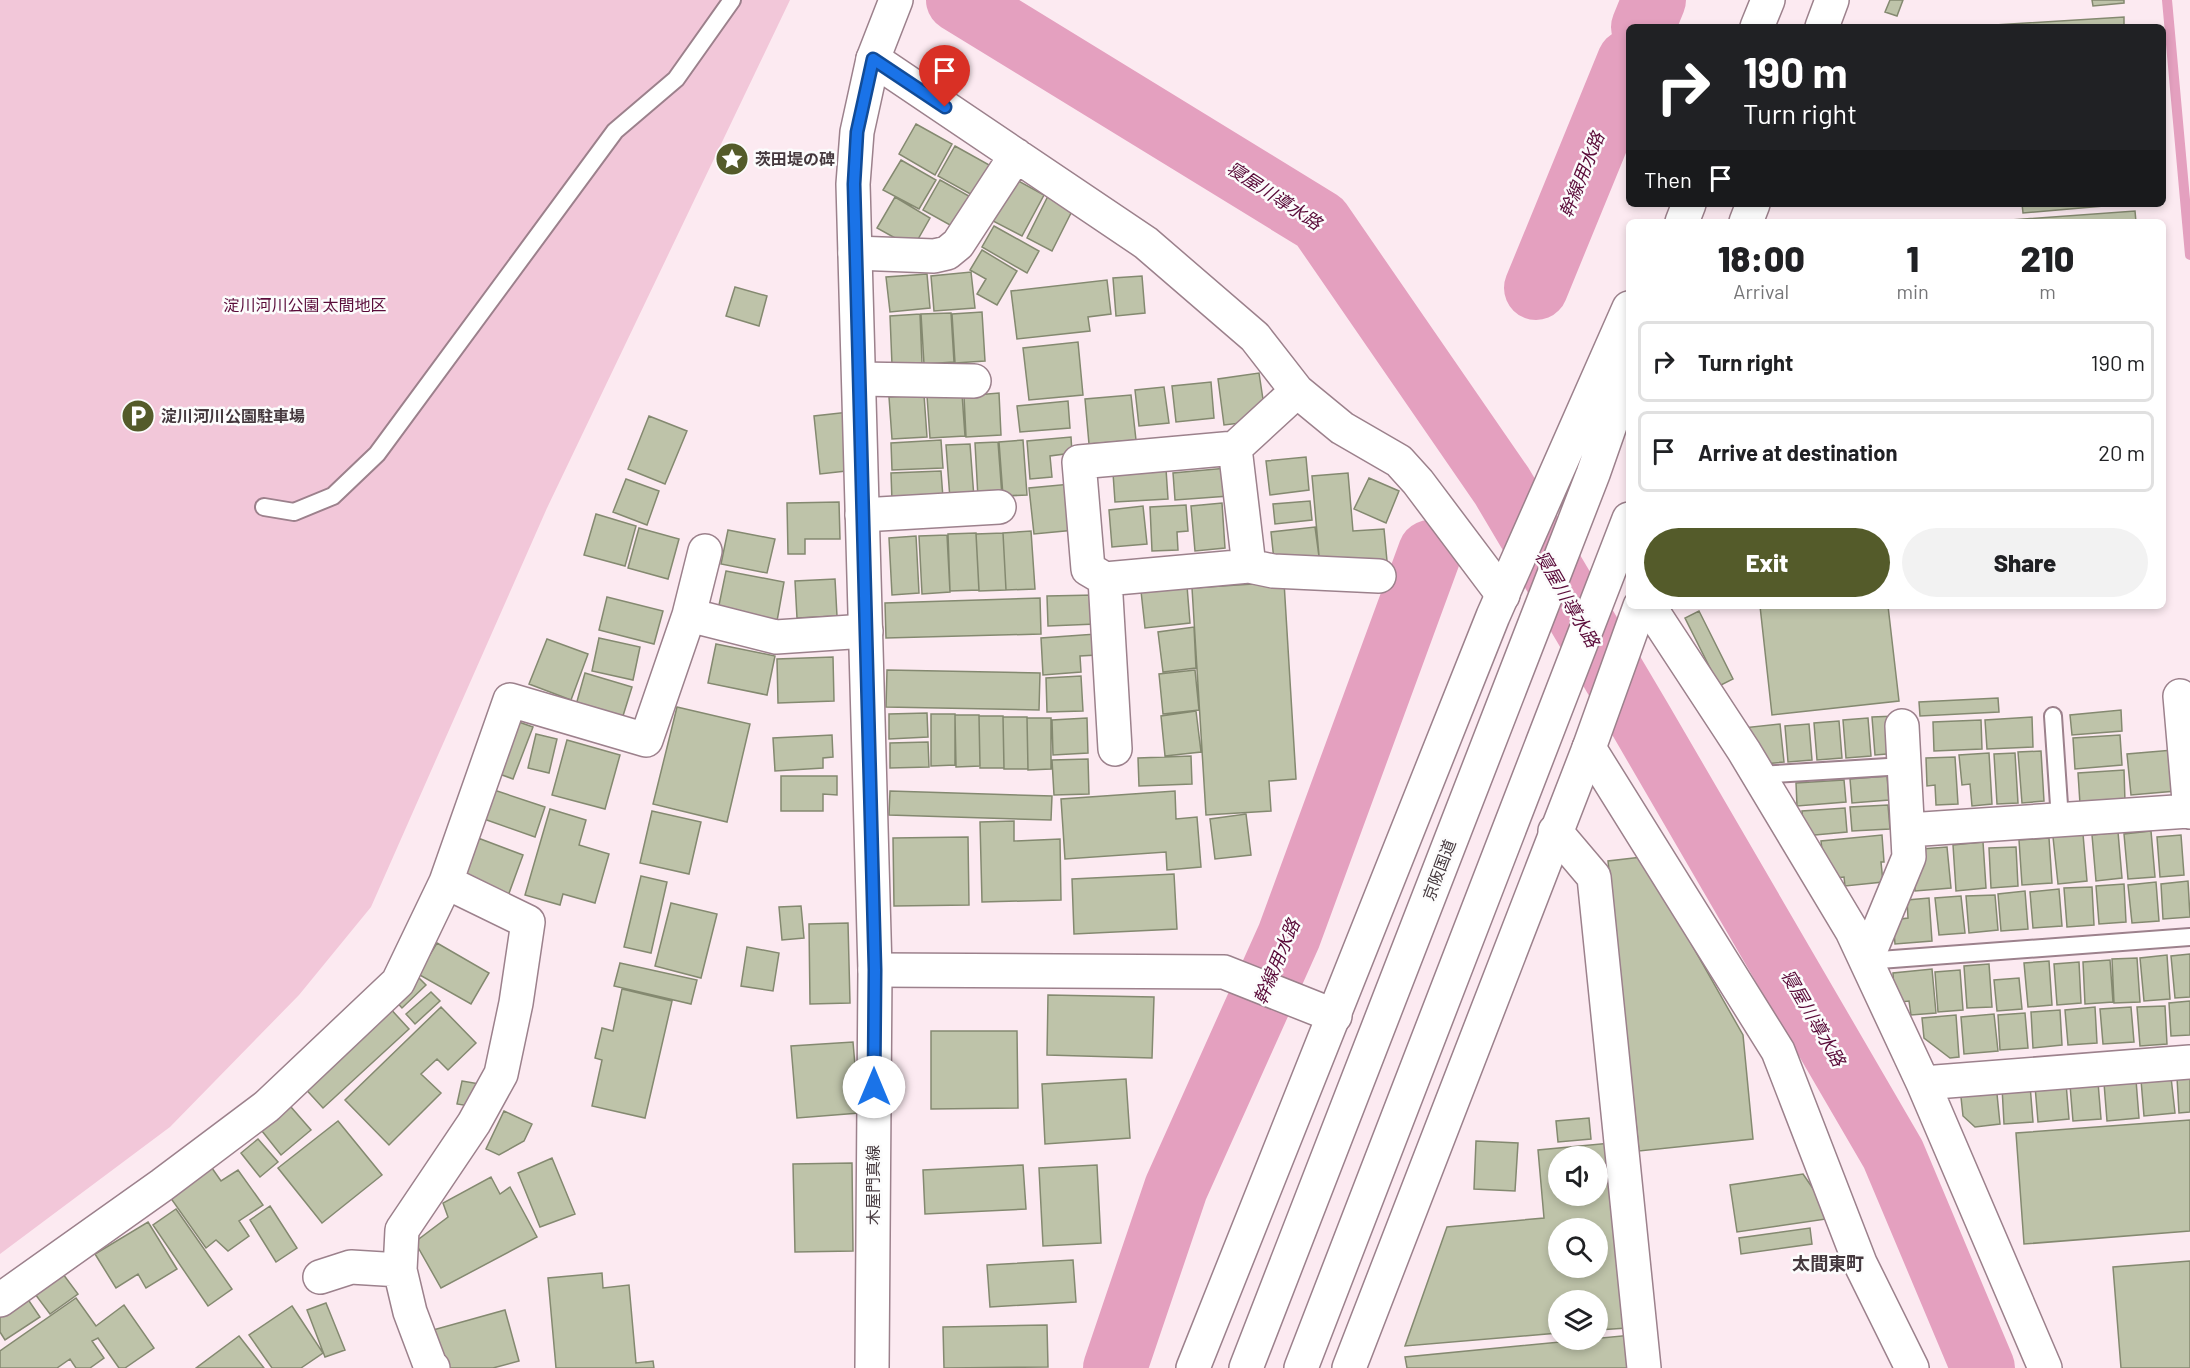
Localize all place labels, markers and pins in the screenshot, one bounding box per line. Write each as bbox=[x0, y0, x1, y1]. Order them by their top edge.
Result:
pin bbox=[919, 45, 970, 107]
place icon: 茨田堤の碑 bbox=[714, 141, 750, 177]
place label: 茨田堤の碑 bbox=[755, 149, 835, 168]
parking icon: 淀川河川公園駐車場 bbox=[120, 398, 156, 434]
place label: 淀川河川公園駐車場 bbox=[161, 406, 305, 425]

